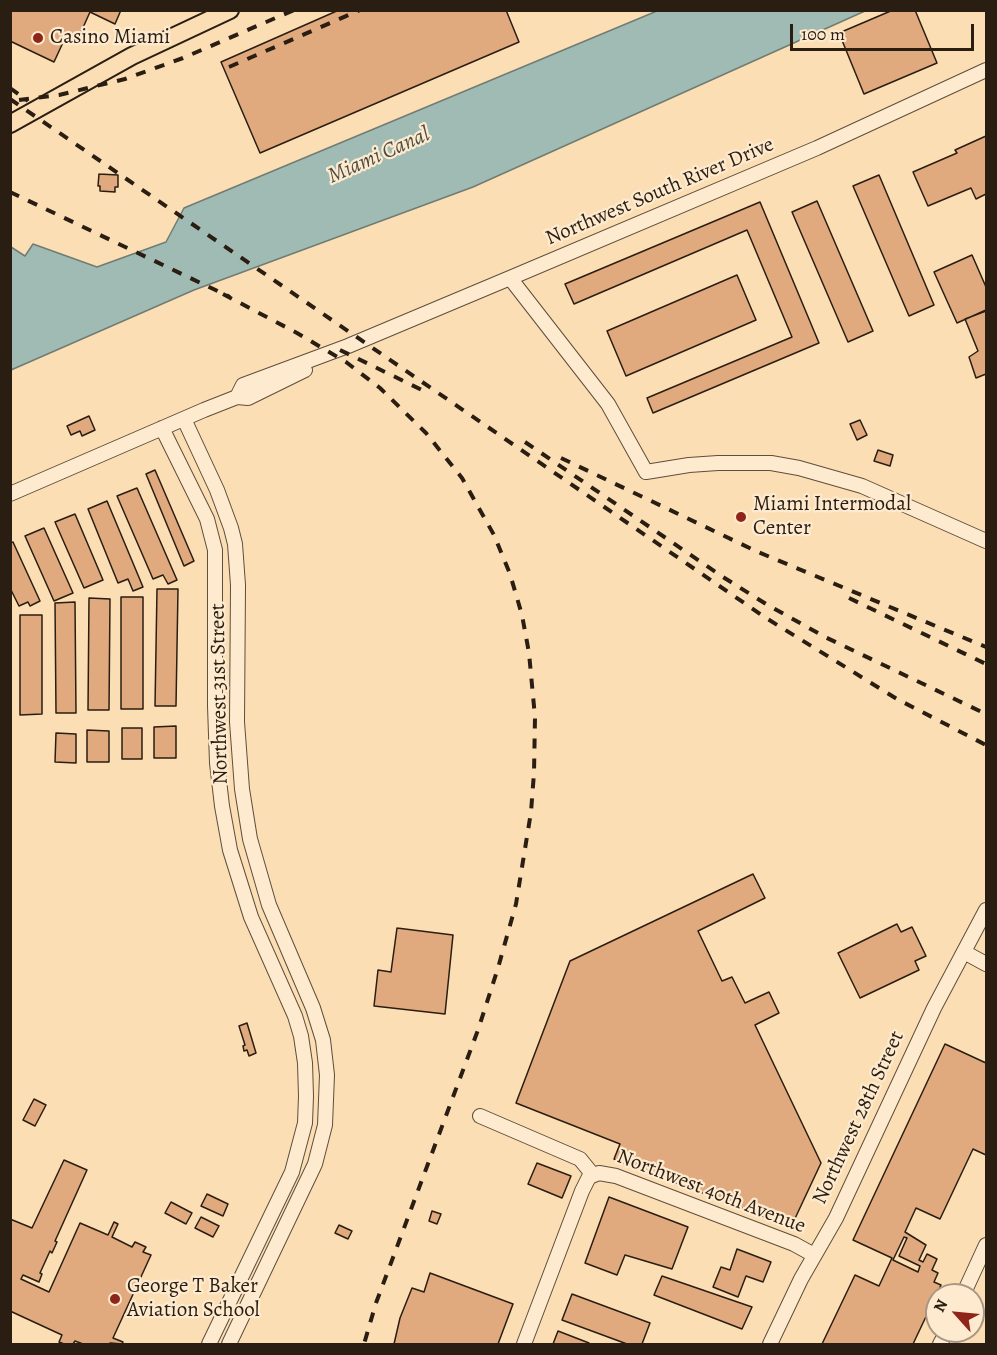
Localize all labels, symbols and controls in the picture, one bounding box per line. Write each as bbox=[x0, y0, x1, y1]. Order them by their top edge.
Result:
scale bar bbox=[793, 12, 978, 50]
text: 100 m bbox=[801, 22, 845, 46]
place label: Casino Miami bbox=[50, 25, 170, 51]
marker: Casino Miami bbox=[31, 31, 45, 45]
water label: Miami Canal bbox=[324, 122, 434, 190]
street label: Northwest South River Drive bbox=[542, 132, 778, 252]
place label: Miami Intermodal Center bbox=[753, 492, 911, 542]
marker: Miami Intermodal Center bbox=[734, 510, 748, 524]
street label: Northwest 31st Street bbox=[206, 603, 234, 785]
street label: Northwest 28th Street bbox=[808, 1027, 910, 1209]
street label: Northwest 40th Avenue bbox=[613, 1144, 809, 1240]
place label: George T Baker Aviation School bbox=[127, 1274, 260, 1324]
north arrow bbox=[925, 1283, 985, 1343]
marker: George T Baker Aviation School bbox=[108, 1292, 122, 1306]
text: N bbox=[928, 1296, 953, 1316]

